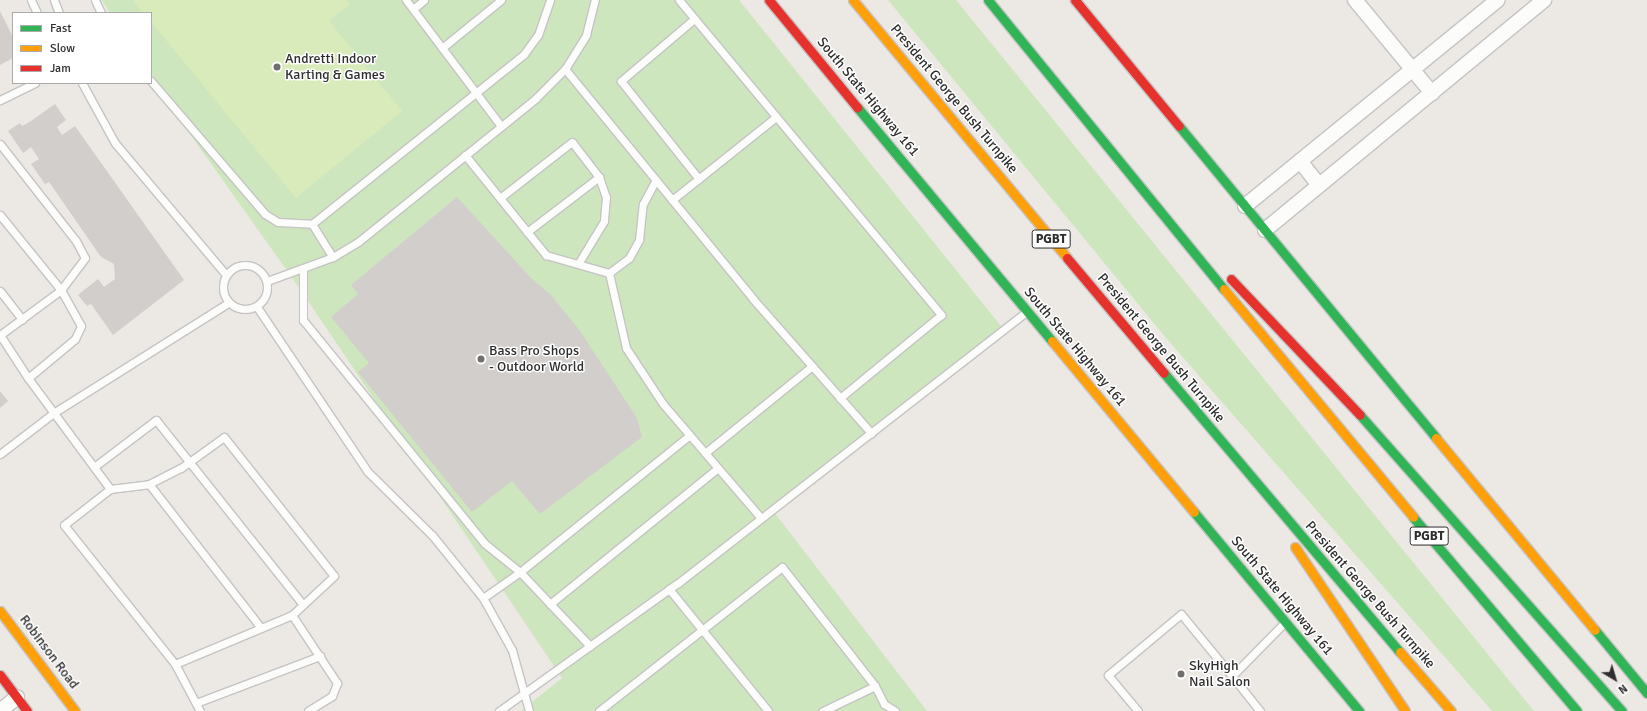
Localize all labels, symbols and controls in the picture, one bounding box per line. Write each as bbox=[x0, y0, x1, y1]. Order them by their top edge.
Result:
legend bbox=[12, 12, 152, 84]
text: Fast bbox=[50, 21, 71, 36]
street label: President George Bush Turnpike bbox=[887, 21, 1021, 177]
street label: South State Highway 161 bbox=[813, 34, 923, 160]
text: Slow bbox=[50, 41, 75, 56]
place label: Andretti Indoor Karting & Games bbox=[285, 51, 385, 84]
text: Jam bbox=[50, 61, 71, 76]
marker: Andretti Indoor Karting & Games bbox=[272, 62, 282, 72]
road number: PGBT bbox=[1031, 228, 1071, 250]
street label: President George Bush Turnpike bbox=[1094, 270, 1228, 426]
street label: South State Highway 161 bbox=[1020, 284, 1130, 410]
place label: Bass Pro Shops - Outdoor World bbox=[489, 343, 584, 376]
marker: Bass Pro Shops - Outdoor World bbox=[476, 354, 486, 364]
street label: President George Bush Turnpike bbox=[1302, 518, 1438, 672]
road number: PGBT bbox=[1409, 525, 1449, 547]
street label: South State Highway 161 bbox=[1227, 533, 1337, 659]
street label: Robinson Road bbox=[16, 612, 82, 692]
place label: SkyHigh Nail Salon bbox=[1189, 658, 1250, 690]
north arrow bbox=[1595, 659, 1635, 699]
marker: SkyHigh Nail Salon bbox=[1176, 669, 1186, 679]
text: N bbox=[1616, 681, 1630, 696]

